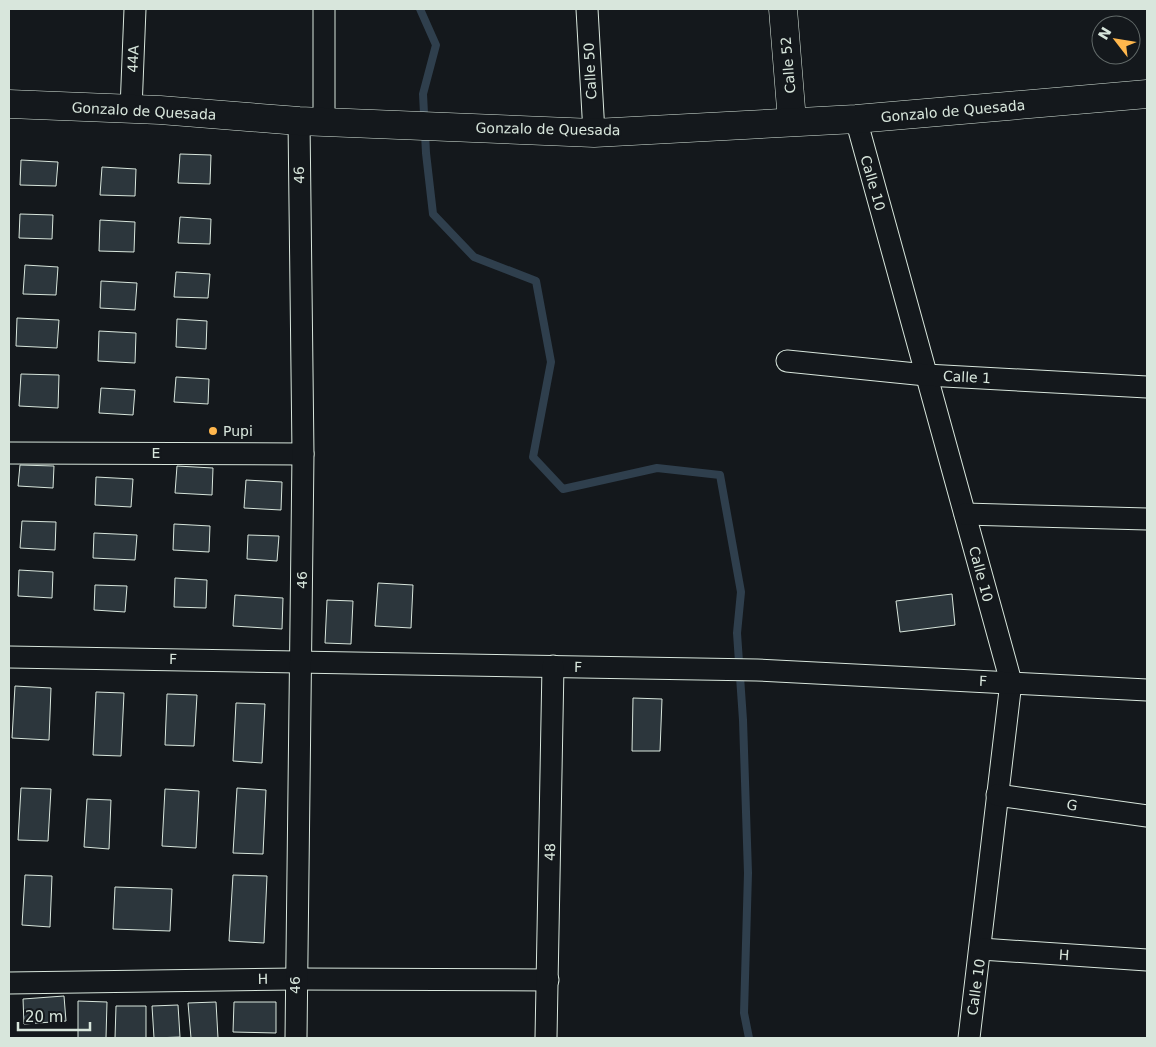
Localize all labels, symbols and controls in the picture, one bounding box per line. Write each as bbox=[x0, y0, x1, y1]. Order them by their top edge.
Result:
north arrow bbox=[1091, 15, 1141, 65]
text: N bbox=[1095, 24, 1115, 42]
street label: Calle 52 bbox=[778, 36, 798, 94]
street label: Calle 50 bbox=[581, 42, 599, 100]
street label: 44A bbox=[125, 45, 141, 73]
street label: Gonzalo de Quesada bbox=[880, 97, 1026, 125]
street label: Gonzalo de Quesada bbox=[71, 99, 217, 123]
street label: Gonzalo de Quesada bbox=[475, 120, 621, 138]
street label: Calle 10 bbox=[857, 153, 889, 213]
street label: 46 bbox=[291, 166, 307, 184]
street label: Calle 1 bbox=[943, 368, 991, 386]
place label: Pupi bbox=[223, 423, 253, 439]
marker: Pupi bbox=[207, 425, 219, 437]
street label: E bbox=[152, 445, 160, 461]
street label: Calle 10 bbox=[966, 544, 996, 604]
street label: 46 bbox=[294, 571, 310, 589]
street label: F bbox=[169, 651, 177, 667]
street label: F bbox=[574, 659, 582, 675]
street label: F bbox=[979, 673, 987, 689]
street label: G bbox=[1066, 796, 1078, 814]
street label: 48 bbox=[542, 843, 558, 861]
street label: H bbox=[1058, 947, 1070, 963]
street label: Calle 10 bbox=[964, 958, 988, 1016]
street label: H bbox=[258, 971, 268, 987]
street label: 46 bbox=[287, 976, 303, 994]
scale bar bbox=[18, 1000, 90, 1032]
text: 20 m bbox=[25, 1008, 63, 1026]

